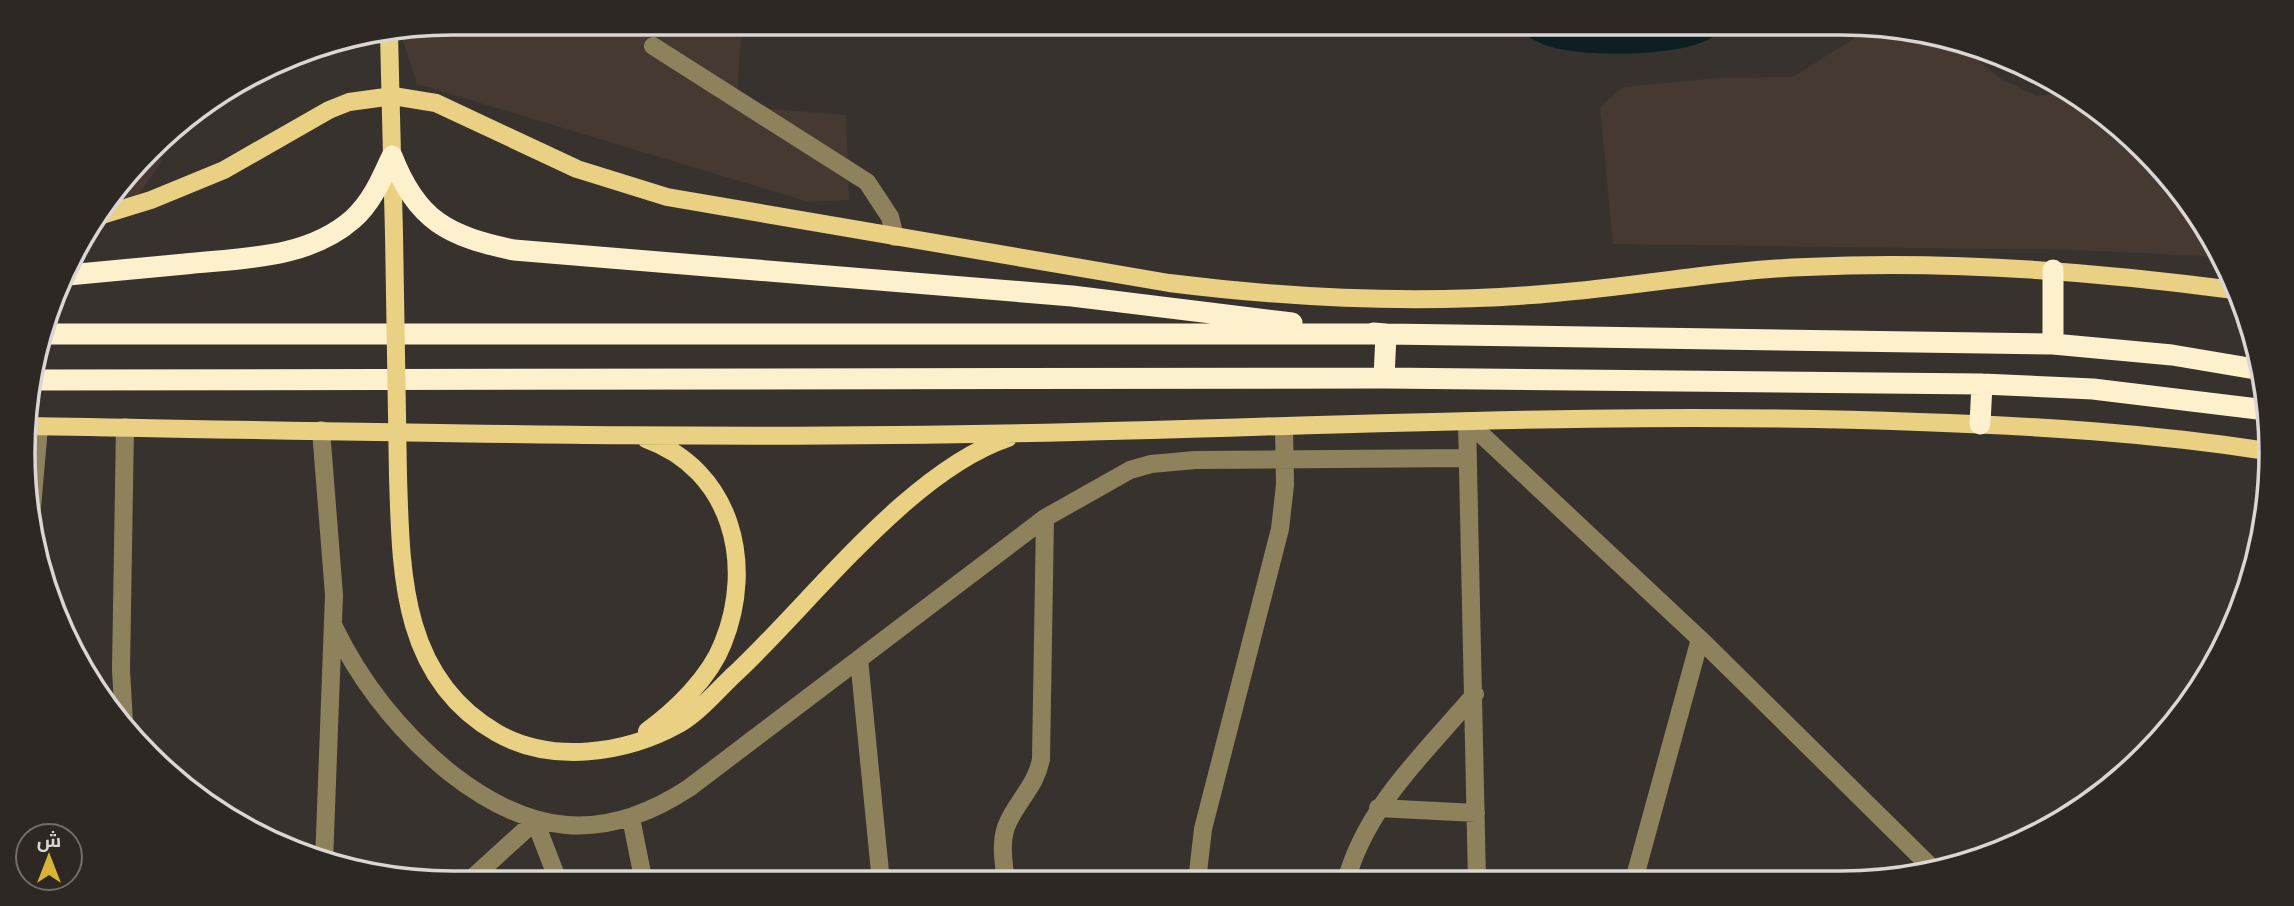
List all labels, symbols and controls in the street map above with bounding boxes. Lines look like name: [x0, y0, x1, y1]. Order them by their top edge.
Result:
north arrow: [14, 822, 84, 892]
text: ش: [37, 828, 61, 852]

